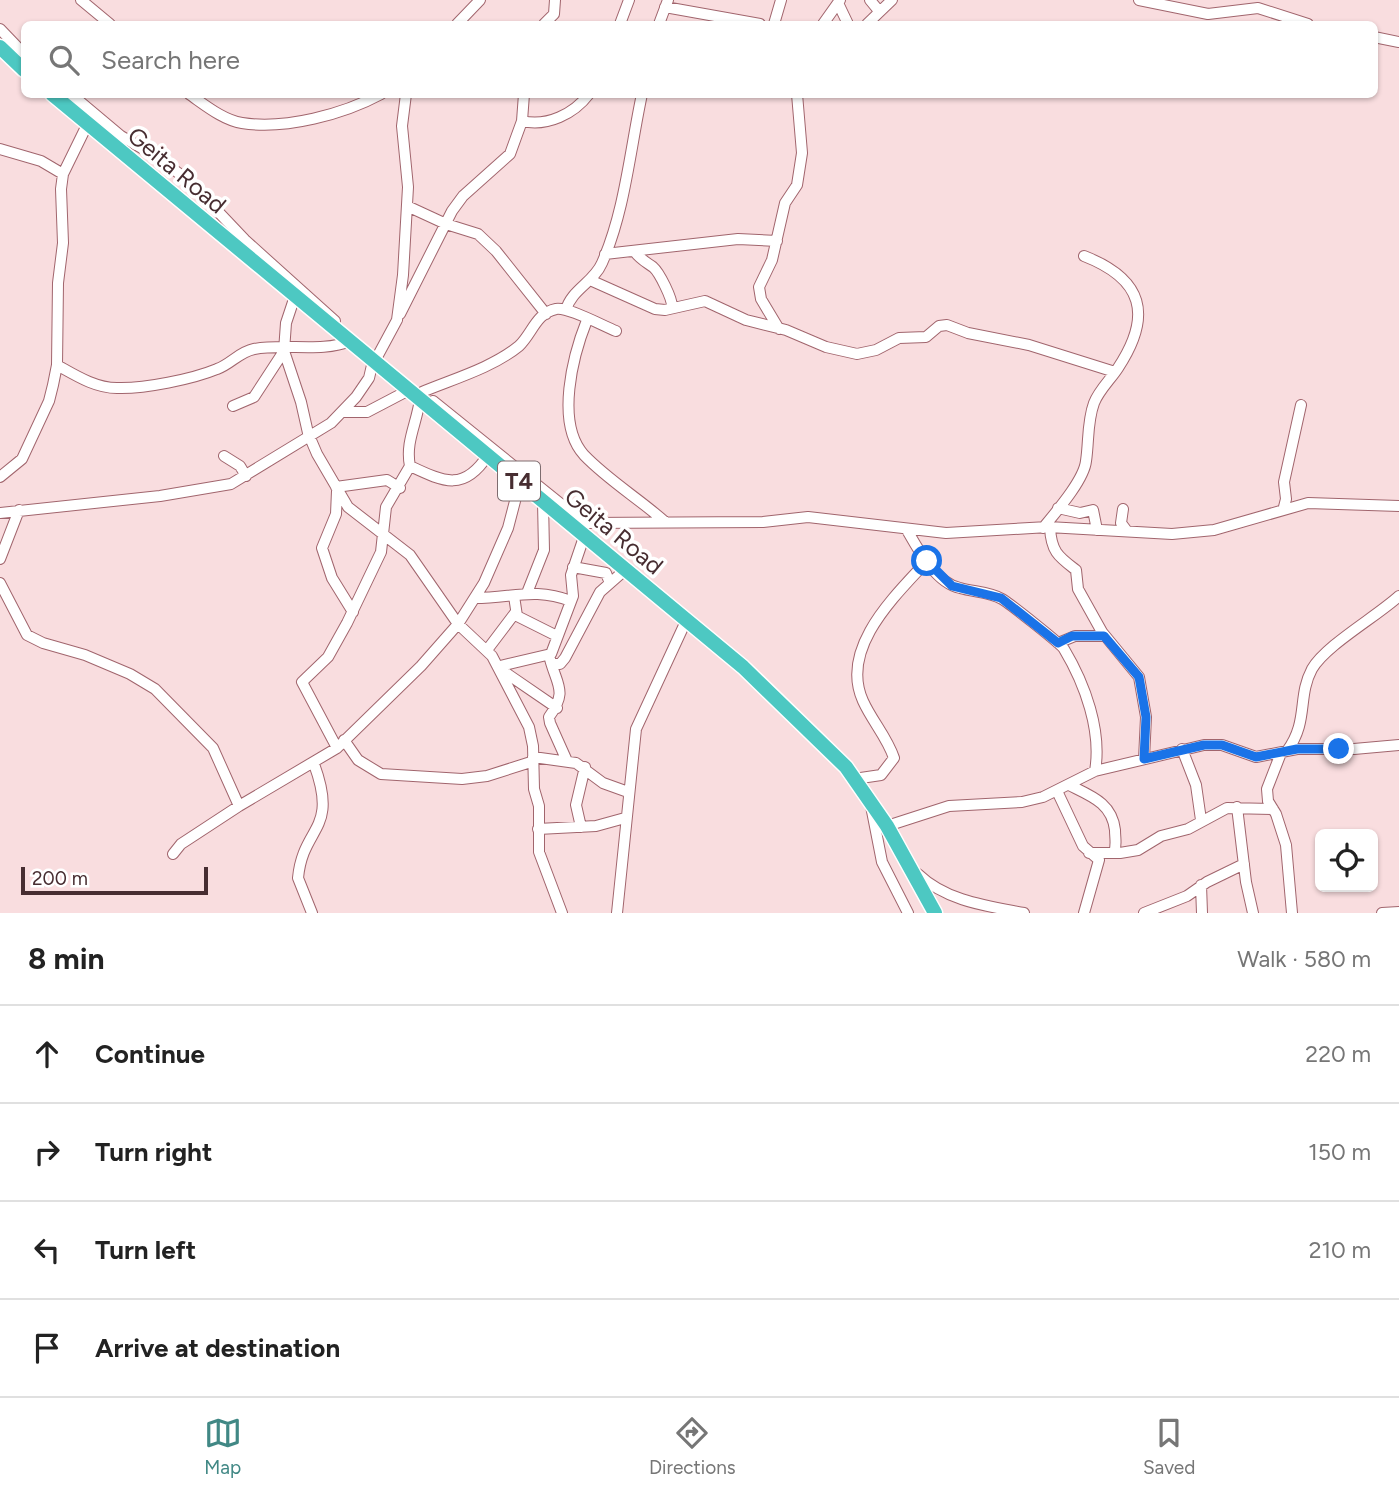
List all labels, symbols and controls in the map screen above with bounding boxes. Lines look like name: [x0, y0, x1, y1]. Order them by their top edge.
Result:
search box: [21, 21, 1378, 98]
icon: search: [45, 41, 83, 79]
text: Search here: [101, 44, 240, 76]
street label: Geita Road: [122, 121, 232, 219]
road number: T4: [498, 461, 540, 500]
street label: Geita Road: [559, 482, 669, 580]
route start: [911, 545, 942, 576]
route end: [1323, 733, 1354, 764]
map controls: [1315, 829, 1378, 892]
button: locate: [1315, 829, 1378, 892]
scale bar: [21, 864, 208, 896]
text: 200 m: [32, 867, 88, 890]
text: 8 min: [28, 940, 105, 977]
text: Walk · 580 m: [1237, 945, 1371, 973]
icon: ahead: [28, 1035, 66, 1073]
text: Continue: [95, 1038, 205, 1070]
text: 220 m: [1305, 1040, 1371, 1068]
icon: right: [28, 1133, 66, 1171]
text: Turn right: [95, 1136, 212, 1168]
text: 150 m: [1308, 1138, 1371, 1166]
icon: left: [28, 1231, 66, 1269]
text: Turn left: [95, 1234, 196, 1266]
text: 210 m: [1309, 1236, 1371, 1264]
icon: arrive: [28, 1329, 66, 1367]
text: Arrive at destination: [95, 1332, 340, 1364]
tab: Map: [204, 1414, 242, 1479]
tab: Directions: [649, 1414, 736, 1479]
tab: Saved: [1143, 1414, 1195, 1479]

